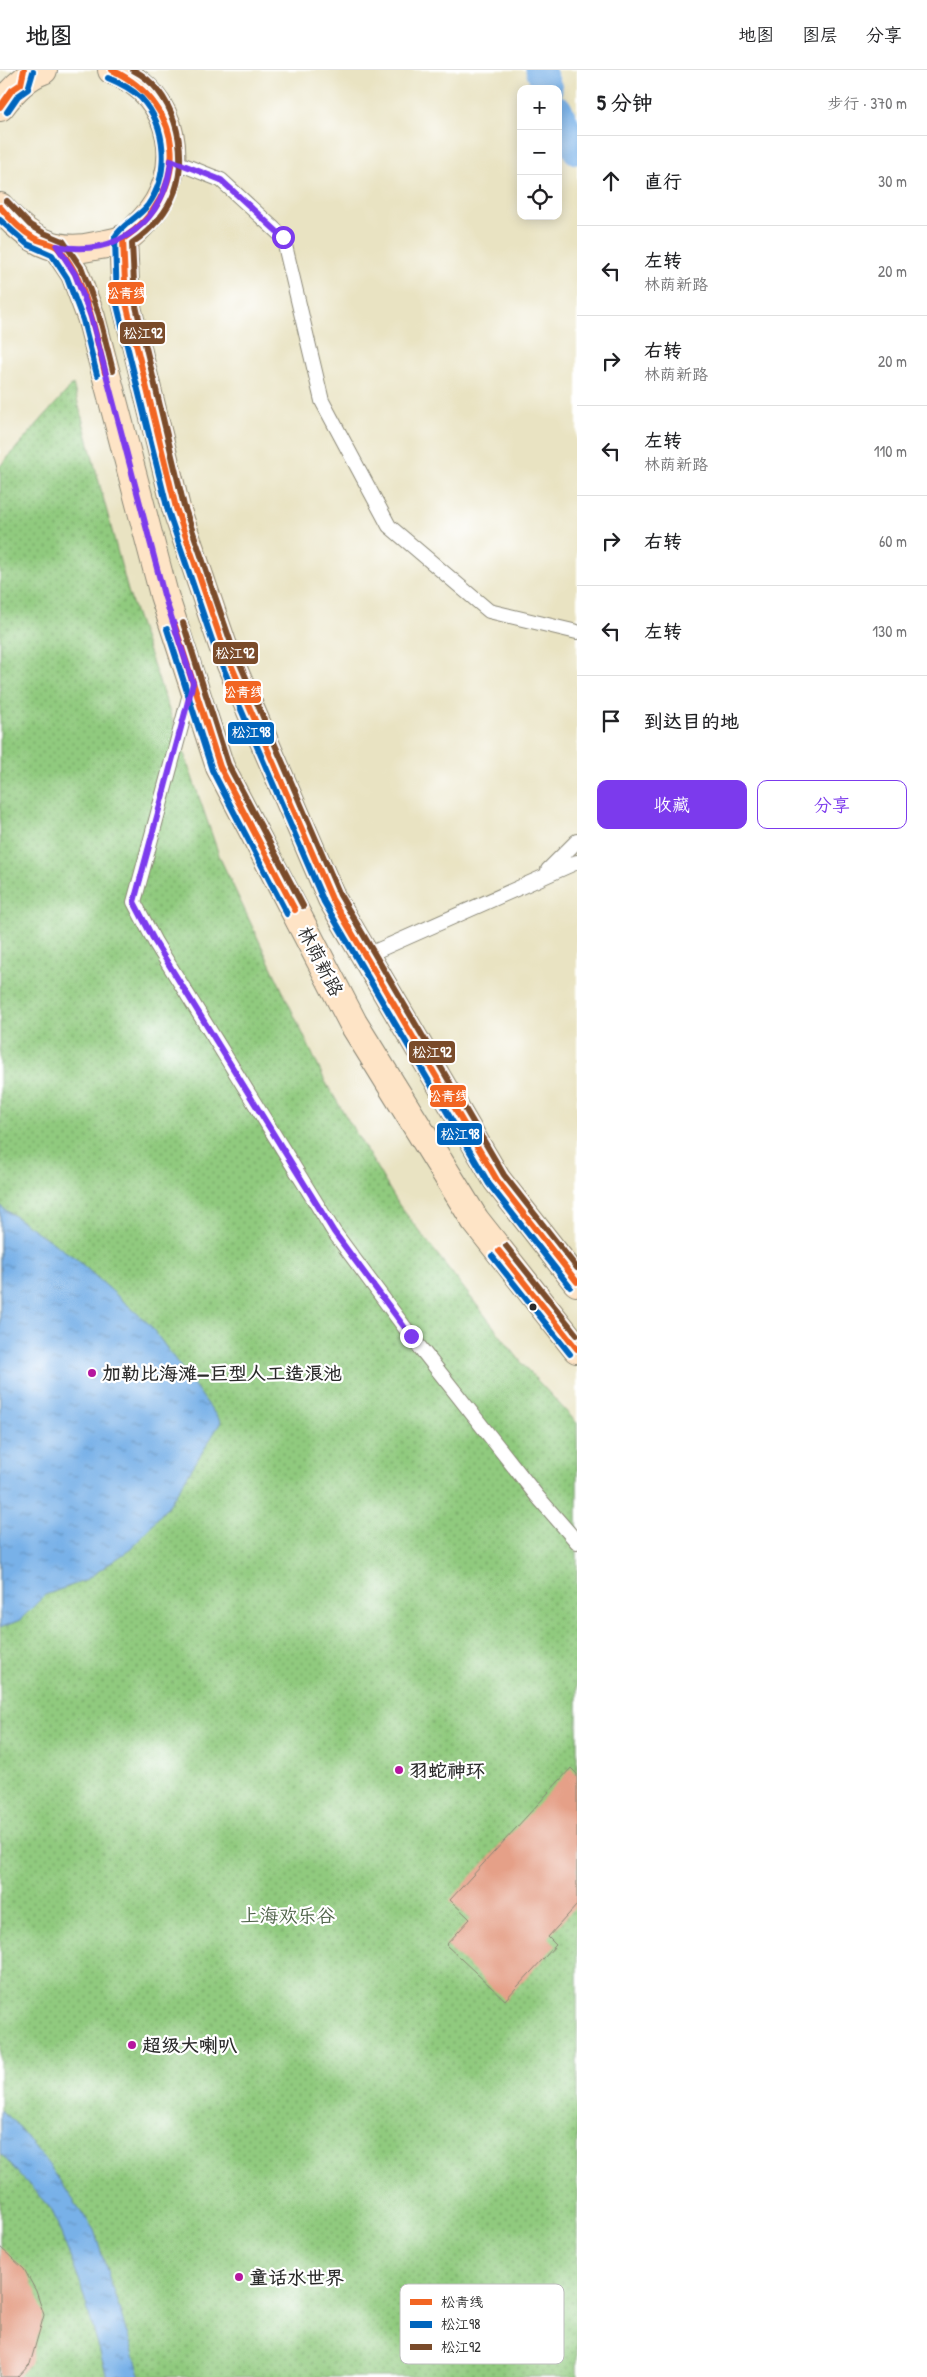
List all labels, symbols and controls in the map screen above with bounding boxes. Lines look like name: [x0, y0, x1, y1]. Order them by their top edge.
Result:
text: 地图: [25, 19, 73, 51]
text: 地图: [738, 22, 774, 47]
text: 图层: [802, 22, 838, 47]
text: 分享: [866, 22, 902, 47]
map controls: [517, 85, 562, 220]
button: +: [517, 85, 562, 130]
text: 5 分钟: [597, 88, 653, 117]
text: 步行 · 370 m: [828, 92, 907, 114]
button: −: [517, 130, 562, 175]
icon: ahead: [597, 167, 625, 195]
text: 直行: [644, 168, 682, 194]
text: 30 m: [878, 170, 907, 192]
button: locate: [517, 175, 562, 220]
route start: [272, 226, 295, 249]
text: 左转: [644, 247, 682, 273]
icon: left: [597, 257, 625, 285]
text: 20 m: [878, 260, 907, 282]
text: 林荫新路: [644, 273, 708, 295]
line badge: 松青线: [107, 281, 145, 305]
text: 松青线: [105, 283, 147, 302]
line badge: 松江92: [119, 321, 166, 345]
text: 松江92: [123, 323, 163, 342]
text: 右转: [644, 337, 682, 363]
icon: right: [597, 347, 625, 375]
text: 20 m: [878, 350, 907, 372]
text: 林荫新路: [644, 363, 708, 385]
text: 左转: [644, 427, 682, 453]
icon: left: [597, 437, 625, 465]
text: 110 m: [874, 440, 907, 462]
text: 林荫新路: [644, 453, 708, 475]
icon: right: [597, 527, 625, 555]
text: 右转: [644, 528, 682, 554]
text: 60 m: [879, 530, 907, 552]
icon: left: [597, 617, 625, 645]
text: 左转: [644, 618, 682, 644]
text: 130 m: [872, 620, 907, 642]
line badge: 松江92: [212, 641, 259, 665]
text: 松江92: [215, 643, 255, 662]
line badge: 松青线: [224, 680, 262, 704]
text: 松青线: [222, 682, 264, 701]
icon: arrive: [597, 707, 625, 735]
text: 到达目的地: [644, 708, 739, 734]
line badge: 松江98: [227, 721, 275, 745]
text: 松江98: [231, 722, 271, 741]
button: 收藏: [597, 780, 747, 829]
button: 分享: [757, 780, 907, 829]
street label: 林荫新路: [292, 921, 350, 1001]
line badge: 松江92: [408, 1040, 456, 1064]
text: 松江92: [412, 1042, 452, 1061]
line badge: 松青线: [429, 1084, 467, 1108]
text: 松青线: [427, 1086, 469, 1105]
line badge: 松江98: [436, 1122, 483, 1146]
text: 松江98: [440, 1124, 480, 1143]
unlabelled marker: [528, 1302, 538, 1312]
route end: [400, 1325, 423, 1348]
place label: 加勒比海滩—巨型人工造浪池: [102, 1360, 342, 1386]
marker: 加勒比海滩—巨型人工造浪池: [86, 1367, 98, 1379]
place label: 羽蛇神环: [409, 1757, 485, 1783]
marker: 羽蛇神环: [393, 1764, 405, 1776]
park label: 上海欢乐谷: [240, 1902, 336, 1928]
place label: 超级大喇叭: [142, 2032, 238, 2058]
marker: 超级大喇叭: [126, 2039, 138, 2051]
place label: 童话水世界: [249, 2264, 344, 2290]
marker: 童话水世界: [233, 2271, 245, 2283]
legend: [400, 2284, 564, 2364]
text: 松青线: [441, 2292, 483, 2311]
text: 松江98: [441, 2314, 480, 2333]
text: 松江92: [441, 2337, 481, 2356]

